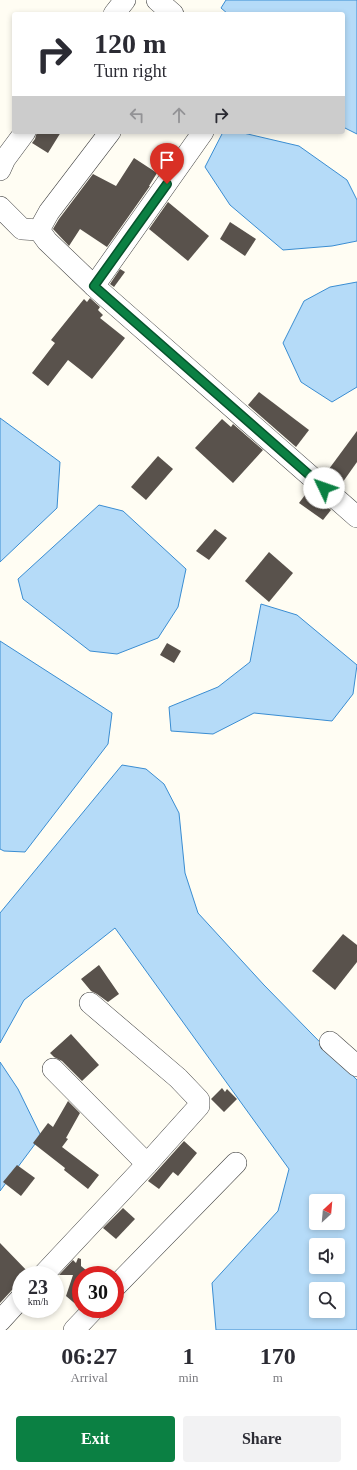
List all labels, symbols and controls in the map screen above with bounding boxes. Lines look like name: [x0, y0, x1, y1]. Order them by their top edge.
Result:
icon: right: [28, 28, 80, 80]
text: 120 m: [94, 28, 166, 59]
text: Turn right: [94, 61, 167, 81]
icon: left: [126, 104, 148, 126]
icon: ahead: [168, 104, 190, 126]
icon: right: [210, 104, 232, 126]
pin: [150, 143, 184, 184]
icon: arrive: [156, 149, 178, 171]
position arrow: [303, 467, 345, 509]
north arrow: [309, 1194, 345, 1230]
map controls: [309, 1194, 345, 1318]
button: sound: [309, 1238, 345, 1274]
speed limit sign: 30: [72, 1266, 124, 1318]
text: 23: [28, 1276, 48, 1298]
button: search: [309, 1282, 345, 1318]
text: km/h: [28, 1296, 48, 1307]
text: 06:27: [61, 1343, 117, 1369]
text: 1: [182, 1343, 194, 1369]
text: 170: [260, 1343, 296, 1369]
text: Arrival: [70, 1370, 108, 1385]
text: min: [178, 1370, 199, 1385]
text: m: [273, 1370, 283, 1385]
button: Exit: [16, 1416, 175, 1462]
button: Share: [183, 1416, 341, 1462]

